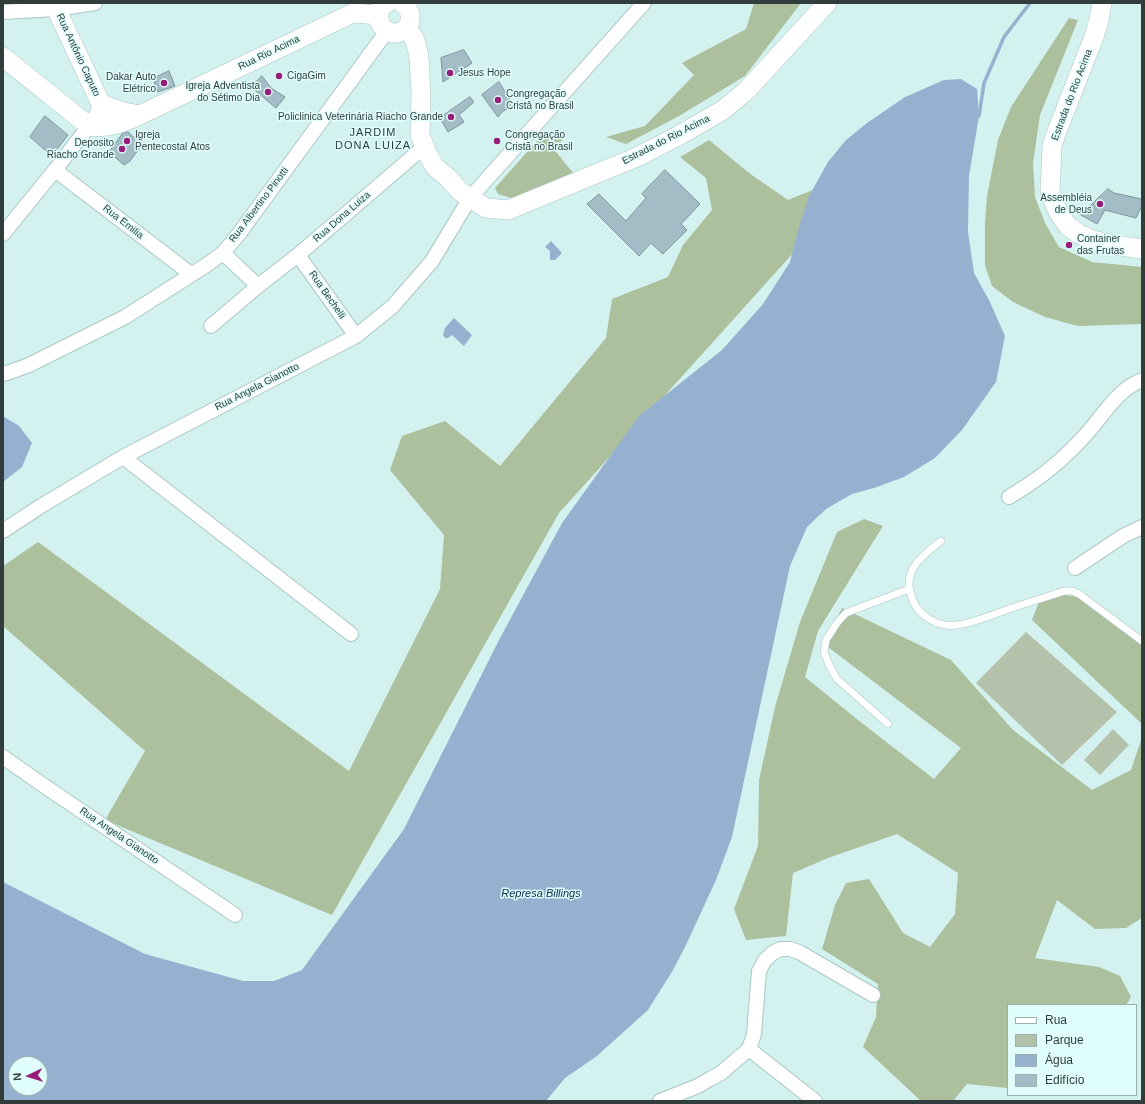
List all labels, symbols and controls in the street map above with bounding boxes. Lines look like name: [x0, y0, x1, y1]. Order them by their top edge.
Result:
street label: Rua Antônio Caputo: [54, 12, 102, 98]
street label: Rua Rio Acima: [236, 33, 302, 73]
street label: Estrada do Rio Acima: [1049, 48, 1095, 142]
place label: Jesus Hope: [458, 67, 511, 79]
marker: Jesus Hope: [445, 68, 455, 78]
place label: CigaGim: [287, 70, 326, 82]
place label: Dakar Auto Elétrico: [106, 71, 156, 94]
marker: CigaGim: [274, 71, 284, 81]
marker: Dakar Auto Elétrico: [159, 78, 169, 88]
place label: Igreja Adventista do Sétimo Dia: [186, 80, 260, 104]
marker: Igreja Adventista do Sétimo Dia: [263, 87, 273, 97]
place label: Congregação Cristâ no Brasil: [506, 88, 574, 112]
marker: Congregação Cristâ no Brasil: [493, 95, 503, 105]
place label: Policlinica Veterinária Riacho Grande: [278, 111, 443, 123]
marker: Policlinica Veterinária Riacho Grande: [446, 112, 456, 122]
street label: Estrada do Rio Acima: [620, 113, 712, 167]
district label: JARDIM DONA LUIZA: [335, 126, 411, 152]
place label: Igreja Pentecostal Atos: [135, 129, 210, 152]
place label: Congregação Cristã no Brasil: [505, 129, 573, 152]
marker: Igreja Pentecostal Atos: [122, 136, 132, 146]
marker: Congregação Cristã no Brasil: [492, 136, 502, 146]
place label: Deposito Riacho Grande: [47, 137, 114, 160]
marker: Deposito Riacho Grande: [117, 144, 127, 154]
street label: Rua Albertino Pinotti: [227, 165, 291, 245]
street label: Rua Dona Luiza: [311, 189, 373, 245]
place label: Assembléia de Deus: [1040, 192, 1092, 216]
marker: Assembléia de Deus: [1095, 199, 1105, 209]
street label: Rua Emilia: [100, 202, 146, 242]
place label: Container das Frutas: [1077, 233, 1124, 256]
marker: Container das Frutas: [1064, 240, 1074, 250]
street label: Rua Bechelli: [306, 269, 348, 321]
street label: Rua Angela Gianotto: [213, 361, 301, 413]
street label: Rua Angela Gianotto: [77, 805, 161, 867]
water label: Represa Billings: [501, 887, 581, 901]
legend: [1007, 1004, 1137, 1096]
text: Rua: [1045, 1013, 1067, 1027]
text: Parque: [1045, 1033, 1084, 1047]
text: Água: [1045, 1053, 1073, 1067]
north arrow: [8, 1056, 48, 1096]
text: N: [11, 1072, 23, 1081]
text: Edifício: [1045, 1073, 1084, 1087]

